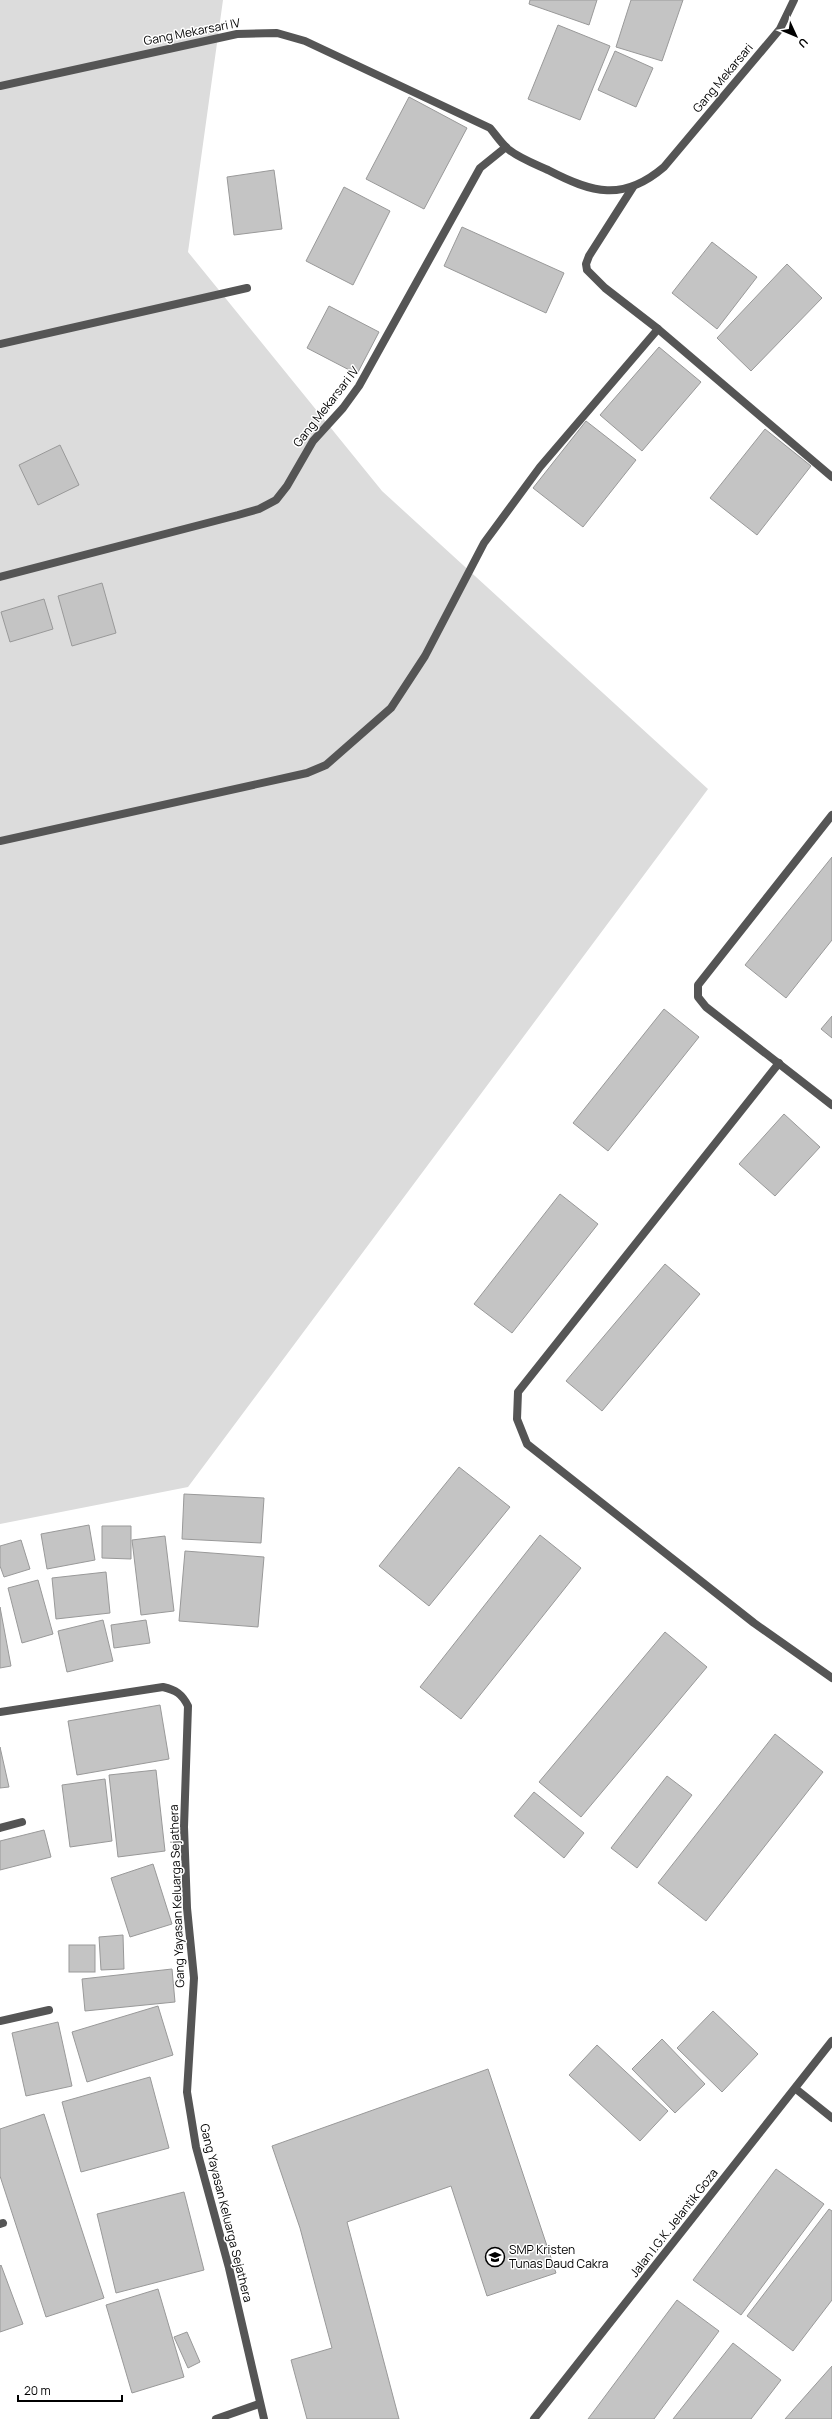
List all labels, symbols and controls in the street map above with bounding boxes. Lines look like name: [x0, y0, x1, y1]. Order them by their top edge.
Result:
street label: Gang Mekarsari IV: [142, 14, 242, 49]
north arrow: [776, 16, 816, 56]
text: U: [795, 35, 812, 51]
street label: Gang Mekarsari: [689, 39, 757, 116]
street label: Gang Mekarsari IV: [289, 362, 363, 451]
street label: Gang Yayasan Keluarga Sejathera: [165, 1804, 188, 1988]
street label: Gang Yayasan Keluarga Sejathera: [196, 2122, 257, 2304]
street label: Jalan I.G.K. Jelantik Goza: [626, 2165, 721, 2281]
place label: SMP Kristen Tunas Daud Cakra: [509, 2241, 609, 2272]
school or university icon: SMP Kristen Tunas Daud Cakra: [484, 2246, 506, 2268]
scale bar: [18, 2377, 122, 2403]
text: 20 m: [24, 2382, 51, 2399]

